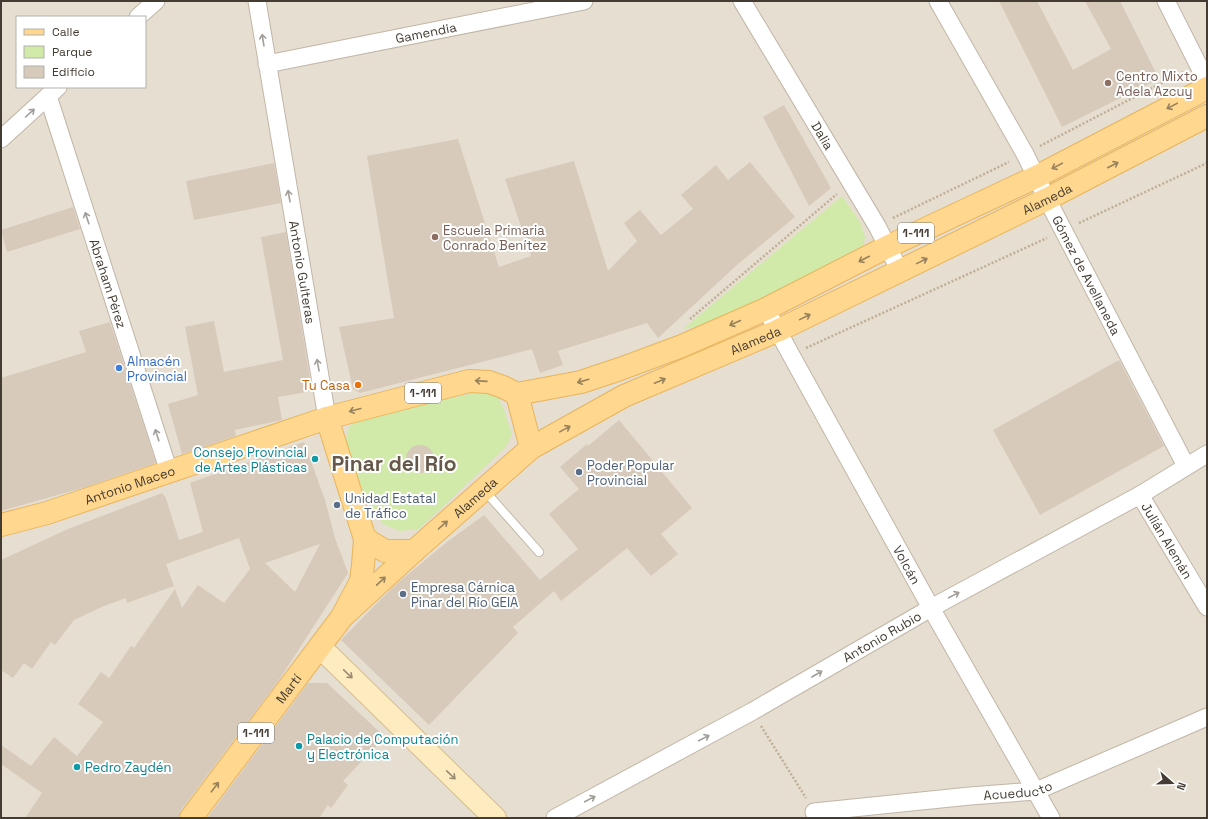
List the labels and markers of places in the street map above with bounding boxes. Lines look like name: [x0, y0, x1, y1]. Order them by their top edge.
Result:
place label: Centro Mixto Adela Azcuy: [1116, 68, 1198, 100]
marker: Centro Mixto Adela Azcuy: [1103, 78, 1113, 88]
place label: Escuela Primaria Conrado Benítez: [443, 222, 547, 254]
marker: Escuela Primaria Conrado Benítez: [430, 232, 440, 242]
place label: Almacén Provincial: [127, 353, 187, 385]
marker: Almacén Provincial: [114, 363, 124, 373]
place label: Tu Casa: [302, 377, 351, 394]
marker: Tu Casa: [353, 380, 363, 390]
place label: Consejo Provincial de Artes Plásticas: [193, 444, 307, 476]
marker: Consejo Provincial de Artes Plásticas: [310, 454, 320, 464]
place label: Poder Popular Provincial: [587, 457, 675, 489]
marker: Poder Popular Provincial: [574, 467, 584, 477]
place label: Unidad Estatal de Tráfico: [345, 490, 436, 522]
marker: Unidad Estatal de Tráfico: [332, 500, 342, 510]
place label: Empresa Cárnica Pinar del Río GEIA: [411, 579, 518, 611]
marker: Empresa Cárnica Pinar del Río GEIA: [398, 589, 408, 599]
place label: Palacio de Computación y Electrónica: [307, 731, 458, 763]
marker: Palacio de Computación y Electrónica: [294, 741, 304, 751]
place label: Pedro Zaydén: [85, 759, 172, 776]
marker: Pedro Zaydén: [72, 762, 82, 772]

